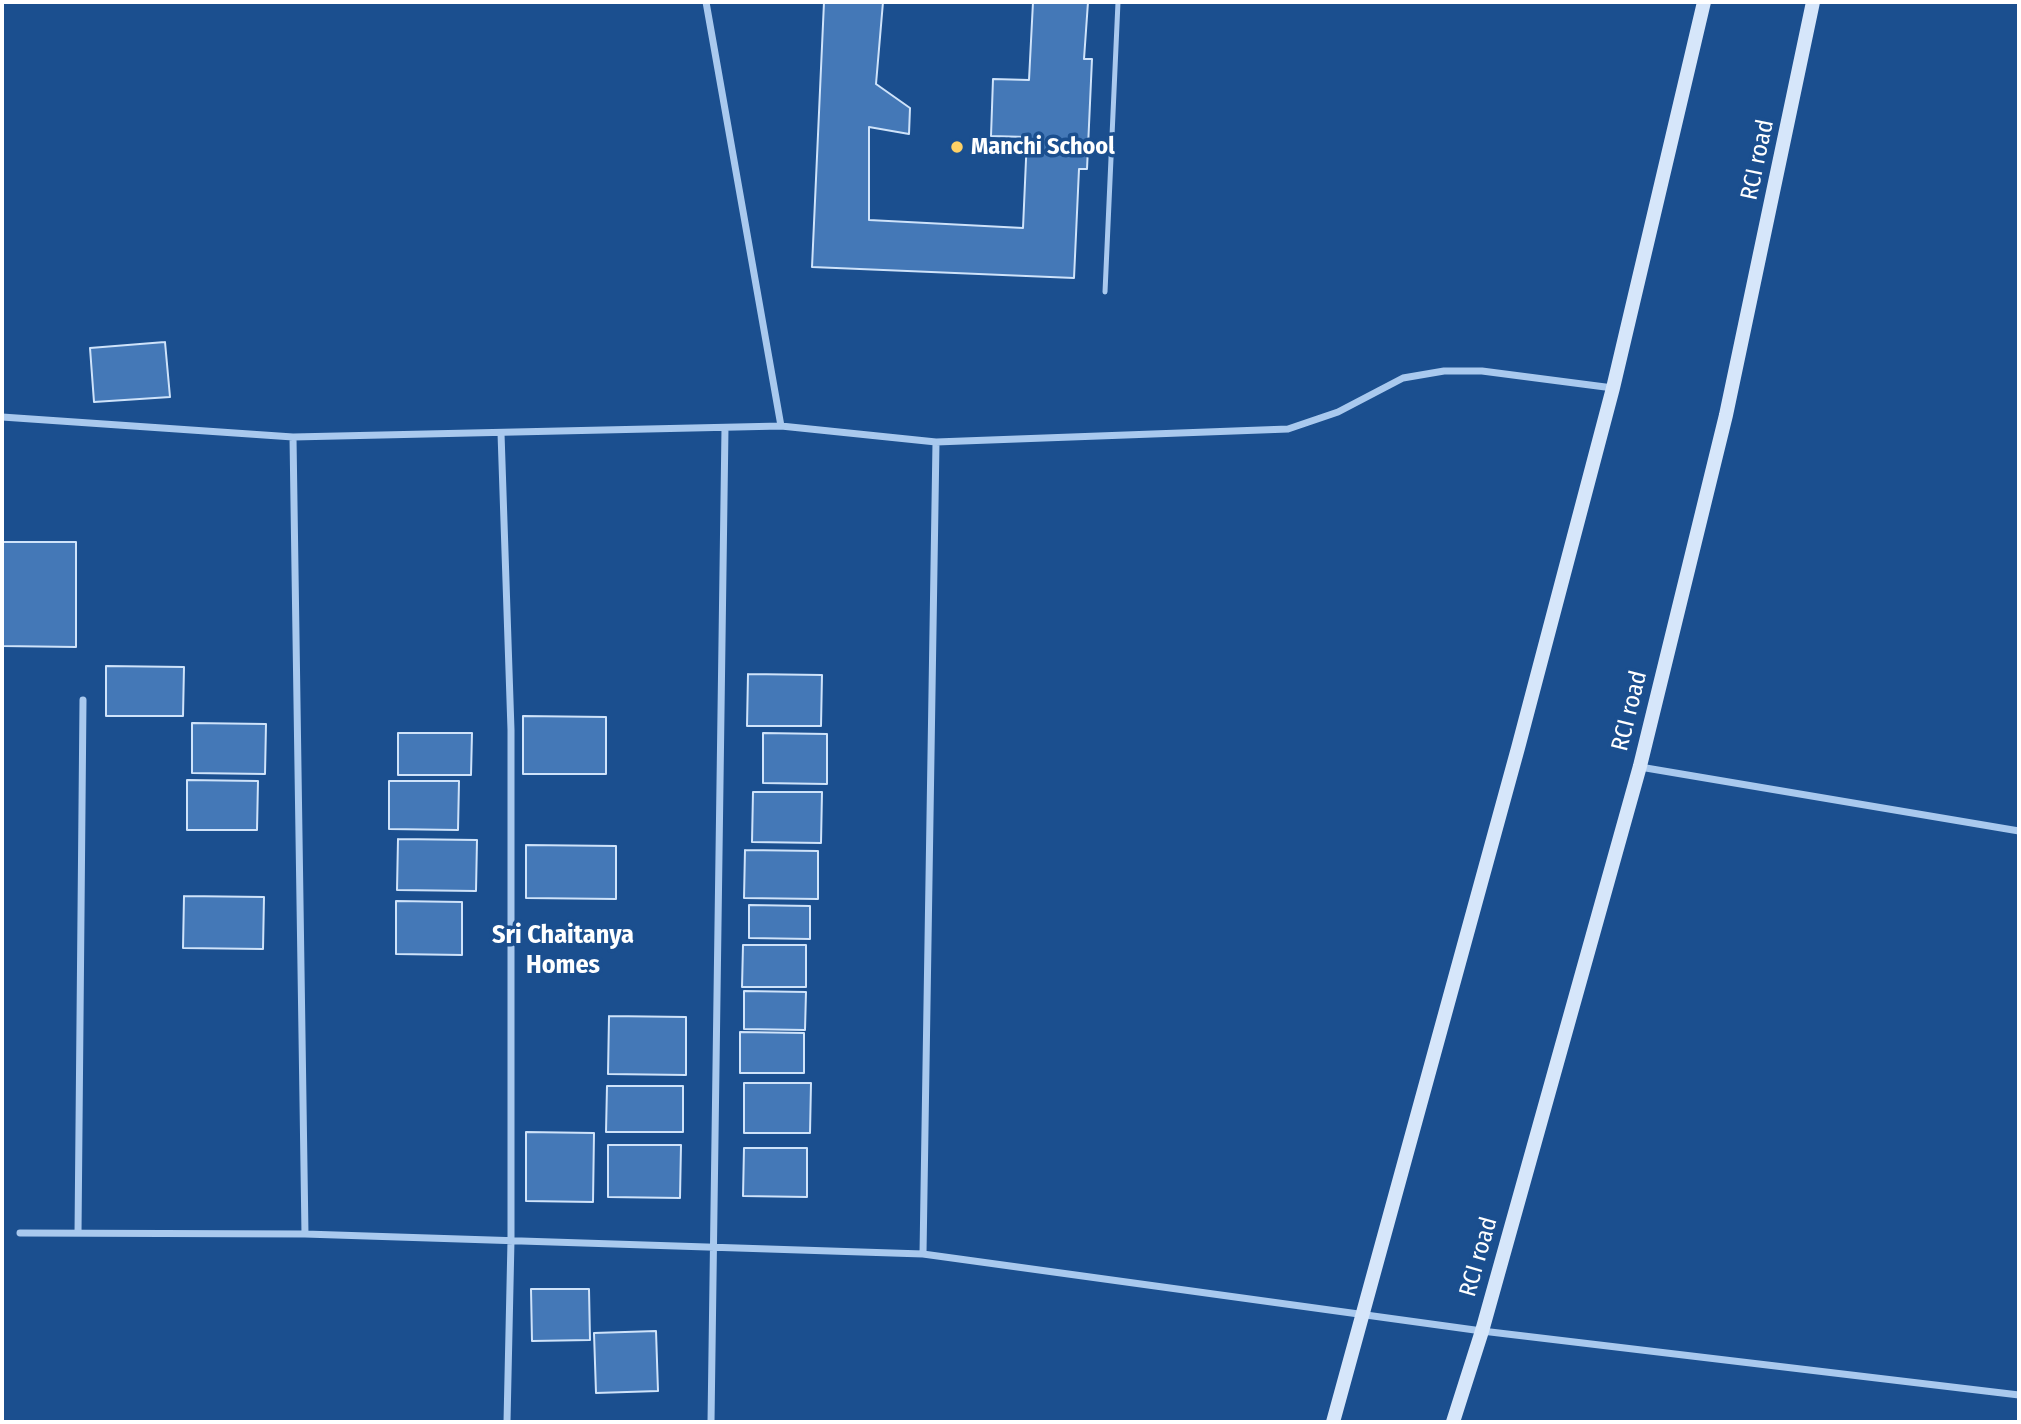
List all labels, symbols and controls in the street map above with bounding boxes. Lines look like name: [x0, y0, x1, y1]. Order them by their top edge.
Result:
street label: RCI road: [1735, 117, 1781, 203]
place label: Manchi School: [971, 133, 1115, 161]
marker: Manchi School: [949, 139, 965, 155]
street label: RCI road: [1606, 668, 1654, 754]
district label: Sri Chaitanya Homes: [492, 920, 634, 982]
street label: RCI road: [1454, 1214, 1504, 1300]

